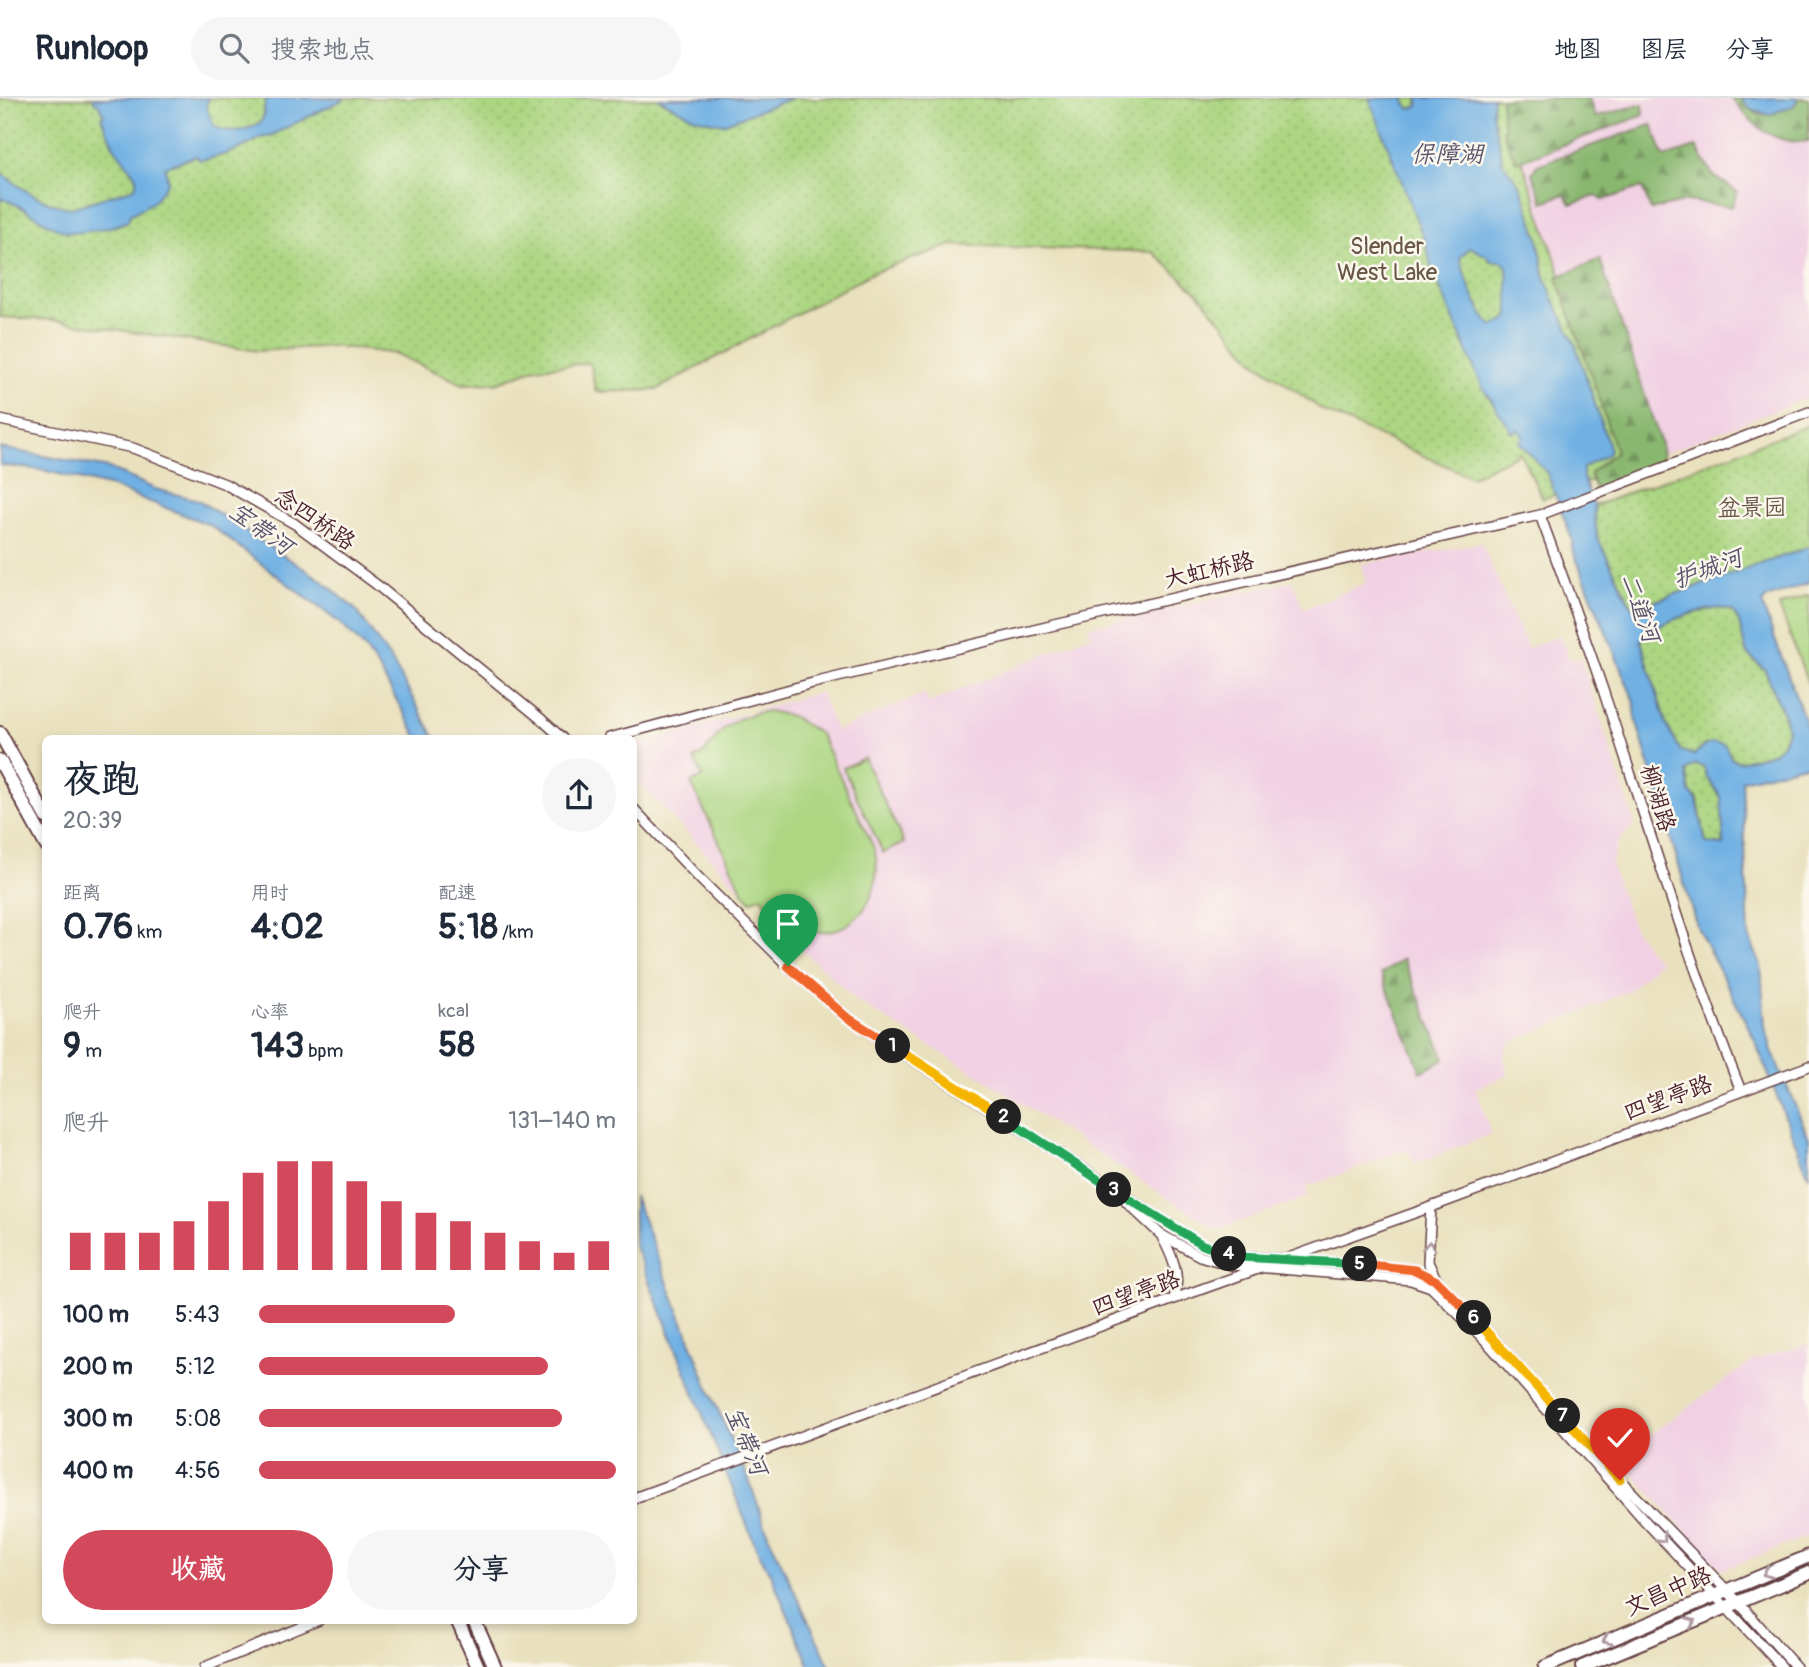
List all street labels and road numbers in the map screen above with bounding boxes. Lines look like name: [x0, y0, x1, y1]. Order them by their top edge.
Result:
street label: 念四桥路: [269, 481, 361, 557]
street label: 大虹桥路: [1161, 546, 1257, 594]
street label: 柳湖路: [1634, 761, 1682, 835]
street label: 四望亭路: [1620, 1069, 1716, 1127]
street label: 四望亭路: [1088, 1264, 1184, 1322]
street label: 文昌中路: [1620, 1560, 1716, 1622]

